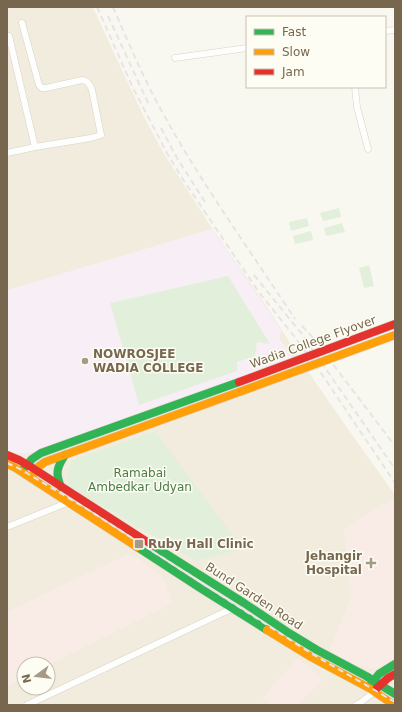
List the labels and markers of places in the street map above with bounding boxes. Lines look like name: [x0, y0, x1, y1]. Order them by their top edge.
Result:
place label: NOWROSJEE WADIA COLLEGE: [93, 347, 203, 375]
marker: NOWROSJEE WADIA COLLEGE: [80, 356, 90, 366]
place label: Ruby Hall Clinic: [148, 537, 254, 551]
marker: Ruby Hall Clinic: [133, 538, 145, 550]
place label: Jehangir Hospital: [305, 549, 362, 577]
marker: Jehangir Hospital: [365, 557, 377, 569]

